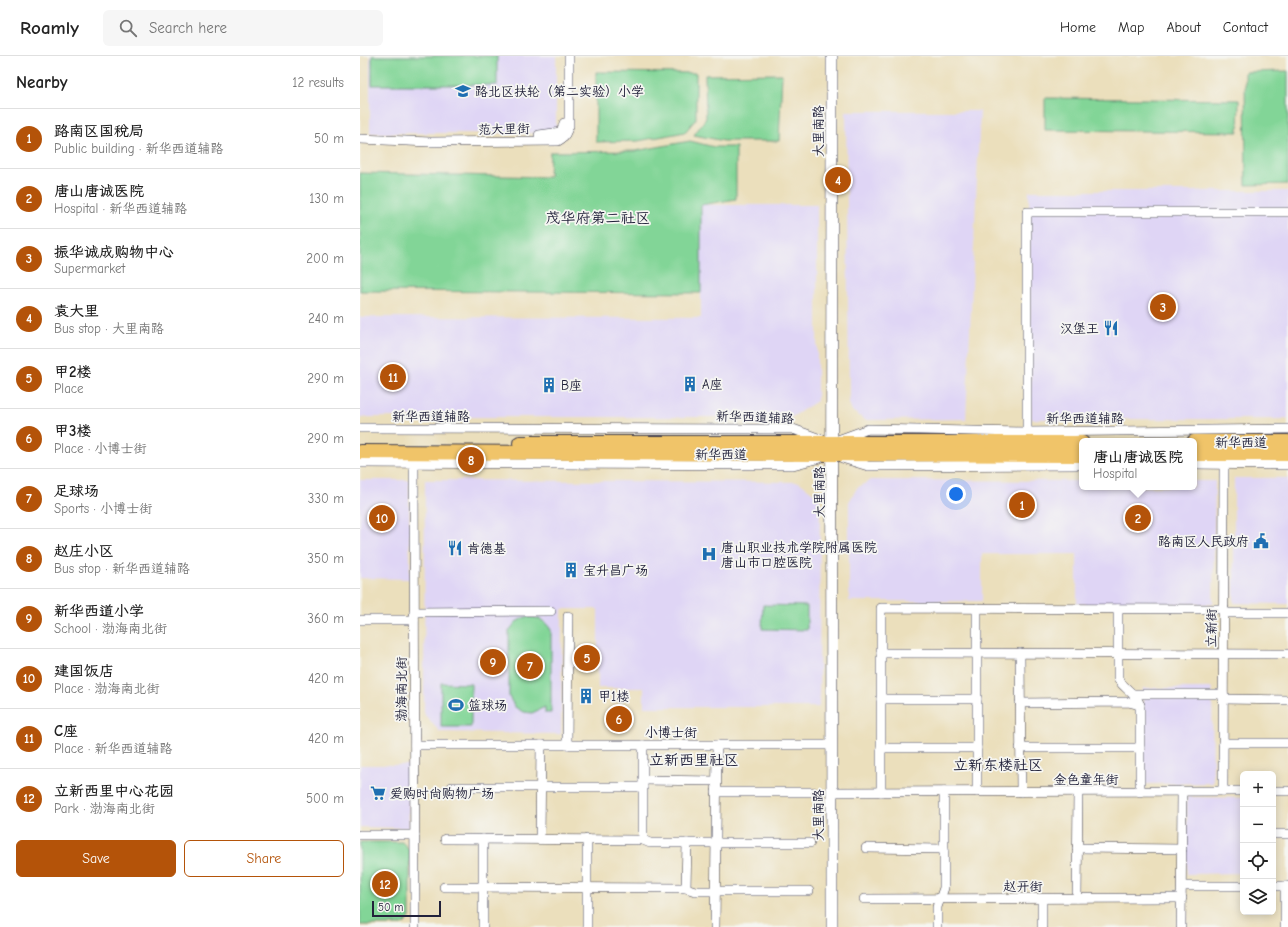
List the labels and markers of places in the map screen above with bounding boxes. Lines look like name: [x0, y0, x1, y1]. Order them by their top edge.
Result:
school or university icon: 路北区扶轮（第二实验）小学: [454, 82, 472, 100]
place label: 路北区扶轮（第二实验）小学: [475, 84, 644, 99]
pin: 4: [825, 165, 851, 195]
pin: 3: [1150, 292, 1176, 322]
restaurant icon: 汉堡王: [1102, 319, 1120, 337]
place label: 汉堡王: [1060, 321, 1099, 336]
pin: 11: [380, 362, 406, 392]
building icon: A座: [681, 375, 699, 393]
building icon: B座: [540, 376, 558, 394]
place label: A座: [702, 377, 723, 392]
place label: B座: [561, 378, 582, 393]
pin: 8: [458, 445, 484, 475]
pin: 1: [1009, 490, 1035, 520]
pin: 10: [369, 503, 395, 533]
pin: 2: [1125, 503, 1151, 533]
public building icon: 路南区人民政府: [1252, 532, 1270, 550]
place label: 路南区人民政府: [1158, 534, 1249, 549]
restaurant icon: 肯德基: [446, 539, 464, 557]
place label: 唐山职业技术学院附属医院 唐山市口腔医院: [721, 540, 877, 570]
place label: 肯德基: [467, 541, 506, 556]
hospital icon: 唐山职业技术学院附属医院 唐山市口腔医院: [700, 545, 718, 563]
building icon: 宝升昌广场: [562, 561, 580, 579]
place label: 宝升昌广场: [583, 563, 648, 578]
pin: 5: [574, 643, 600, 673]
pin: 9: [480, 647, 506, 677]
pin: 7: [517, 651, 543, 681]
building icon: 甲1楼: [577, 687, 595, 705]
place label: 甲1楼: [598, 689, 629, 704]
sports icon: 篮球场: [447, 696, 465, 714]
place label: 篮球场: [468, 698, 507, 713]
pin: 6: [606, 704, 632, 734]
supermarket icon: 爱购时尚购物广场: [369, 784, 387, 802]
place label: 爱购时尚购物广场: [390, 786, 494, 801]
pin: 12: [372, 869, 398, 899]

